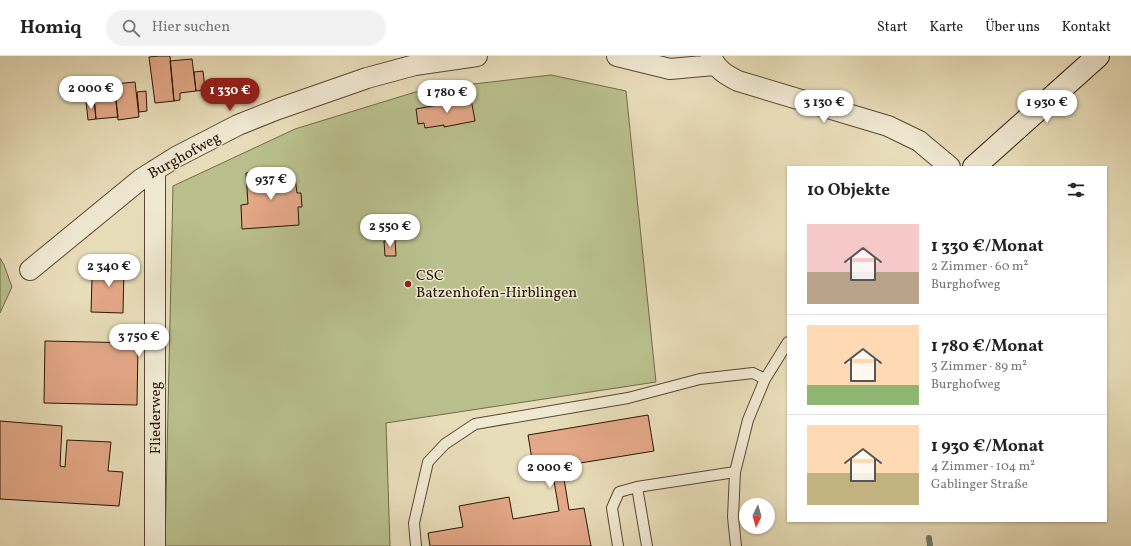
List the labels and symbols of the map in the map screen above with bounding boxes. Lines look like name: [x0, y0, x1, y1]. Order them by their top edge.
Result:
pin: 2 000 €: [54, 76, 128, 110]
pin: 1 330 €: [193, 78, 267, 112]
pin: 1 780 €: [410, 80, 484, 114]
pin: 3 130 €: [787, 90, 861, 124]
pin: 1 930 €: [1010, 90, 1084, 124]
street label: Burghofweg: [145, 128, 225, 185]
pin: 937 €: [243, 167, 299, 201]
pin: 2 550 €: [353, 214, 427, 248]
pin: 2 340 €: [72, 254, 146, 288]
place label: CSC Batzenhofen-Hirblingen: [416, 266, 577, 304]
marker: CSC Batzenhofen-Hirblingen: [403, 279, 413, 289]
pin: 3 750 €: [102, 324, 176, 358]
street label: Fliederweg: [146, 381, 167, 454]
pin: 2 000 €: [513, 455, 587, 489]
north arrow: [739, 498, 775, 534]

